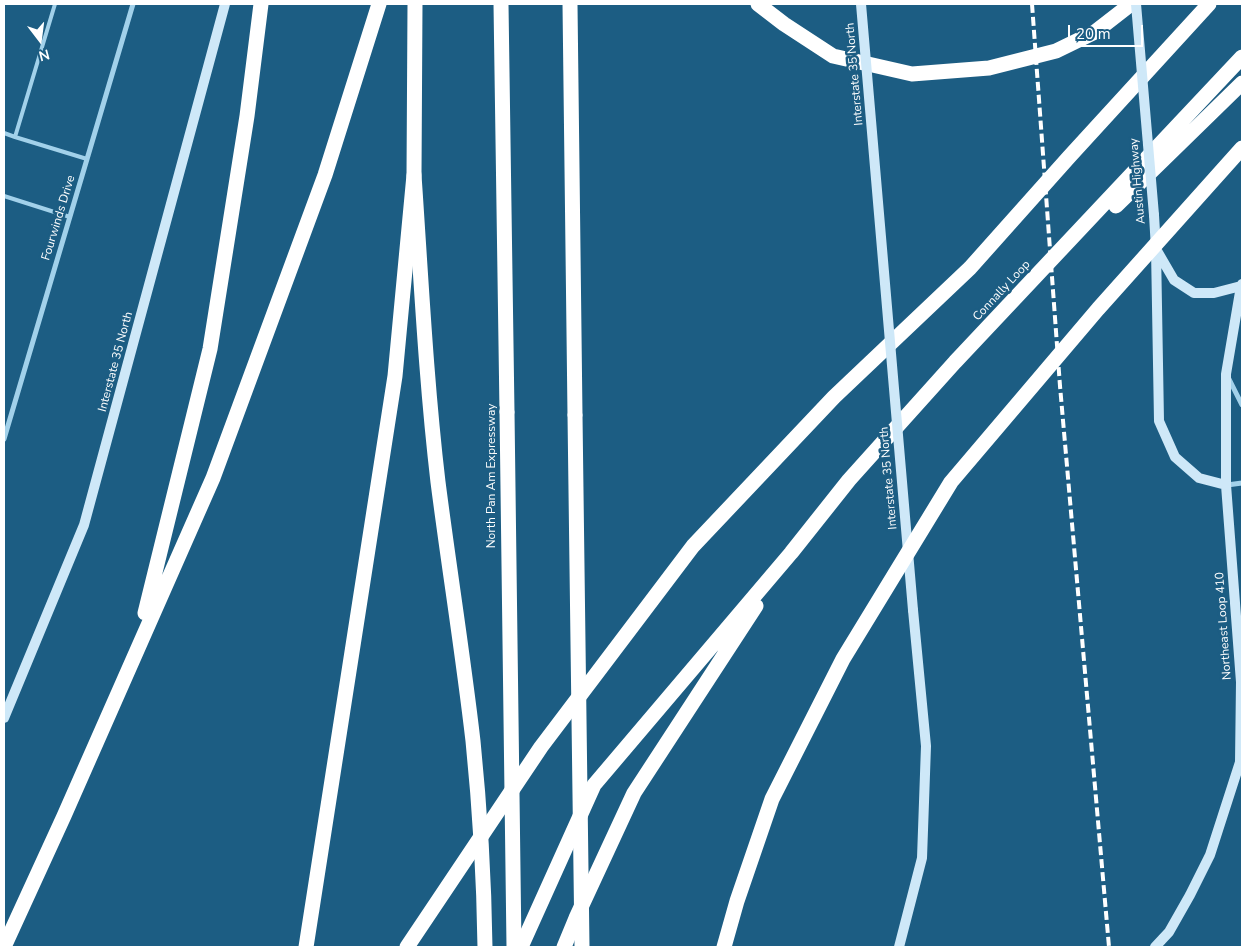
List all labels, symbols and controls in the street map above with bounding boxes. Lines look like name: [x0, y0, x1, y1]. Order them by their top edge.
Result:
north arrow: [15, 15, 65, 65]
scale bar: [1071, 15, 1146, 47]
street label: Interstate 35 North: [843, 22, 867, 126]
text: 20 m: [1076, 24, 1111, 44]
text: N: [36, 44, 52, 66]
street label: Austin Highway: [1127, 137, 1149, 225]
street label: Fourwinds Drive: [39, 174, 79, 262]
street label: Connally Loop: [970, 258, 1034, 324]
street label: Interstate 35 North: [96, 310, 136, 414]
street label: North Pan Am Expressway: [485, 404, 499, 548]
street label: Interstate 35 North: [877, 426, 901, 530]
street label: Northeast Loop 410: [1213, 571, 1235, 681]

